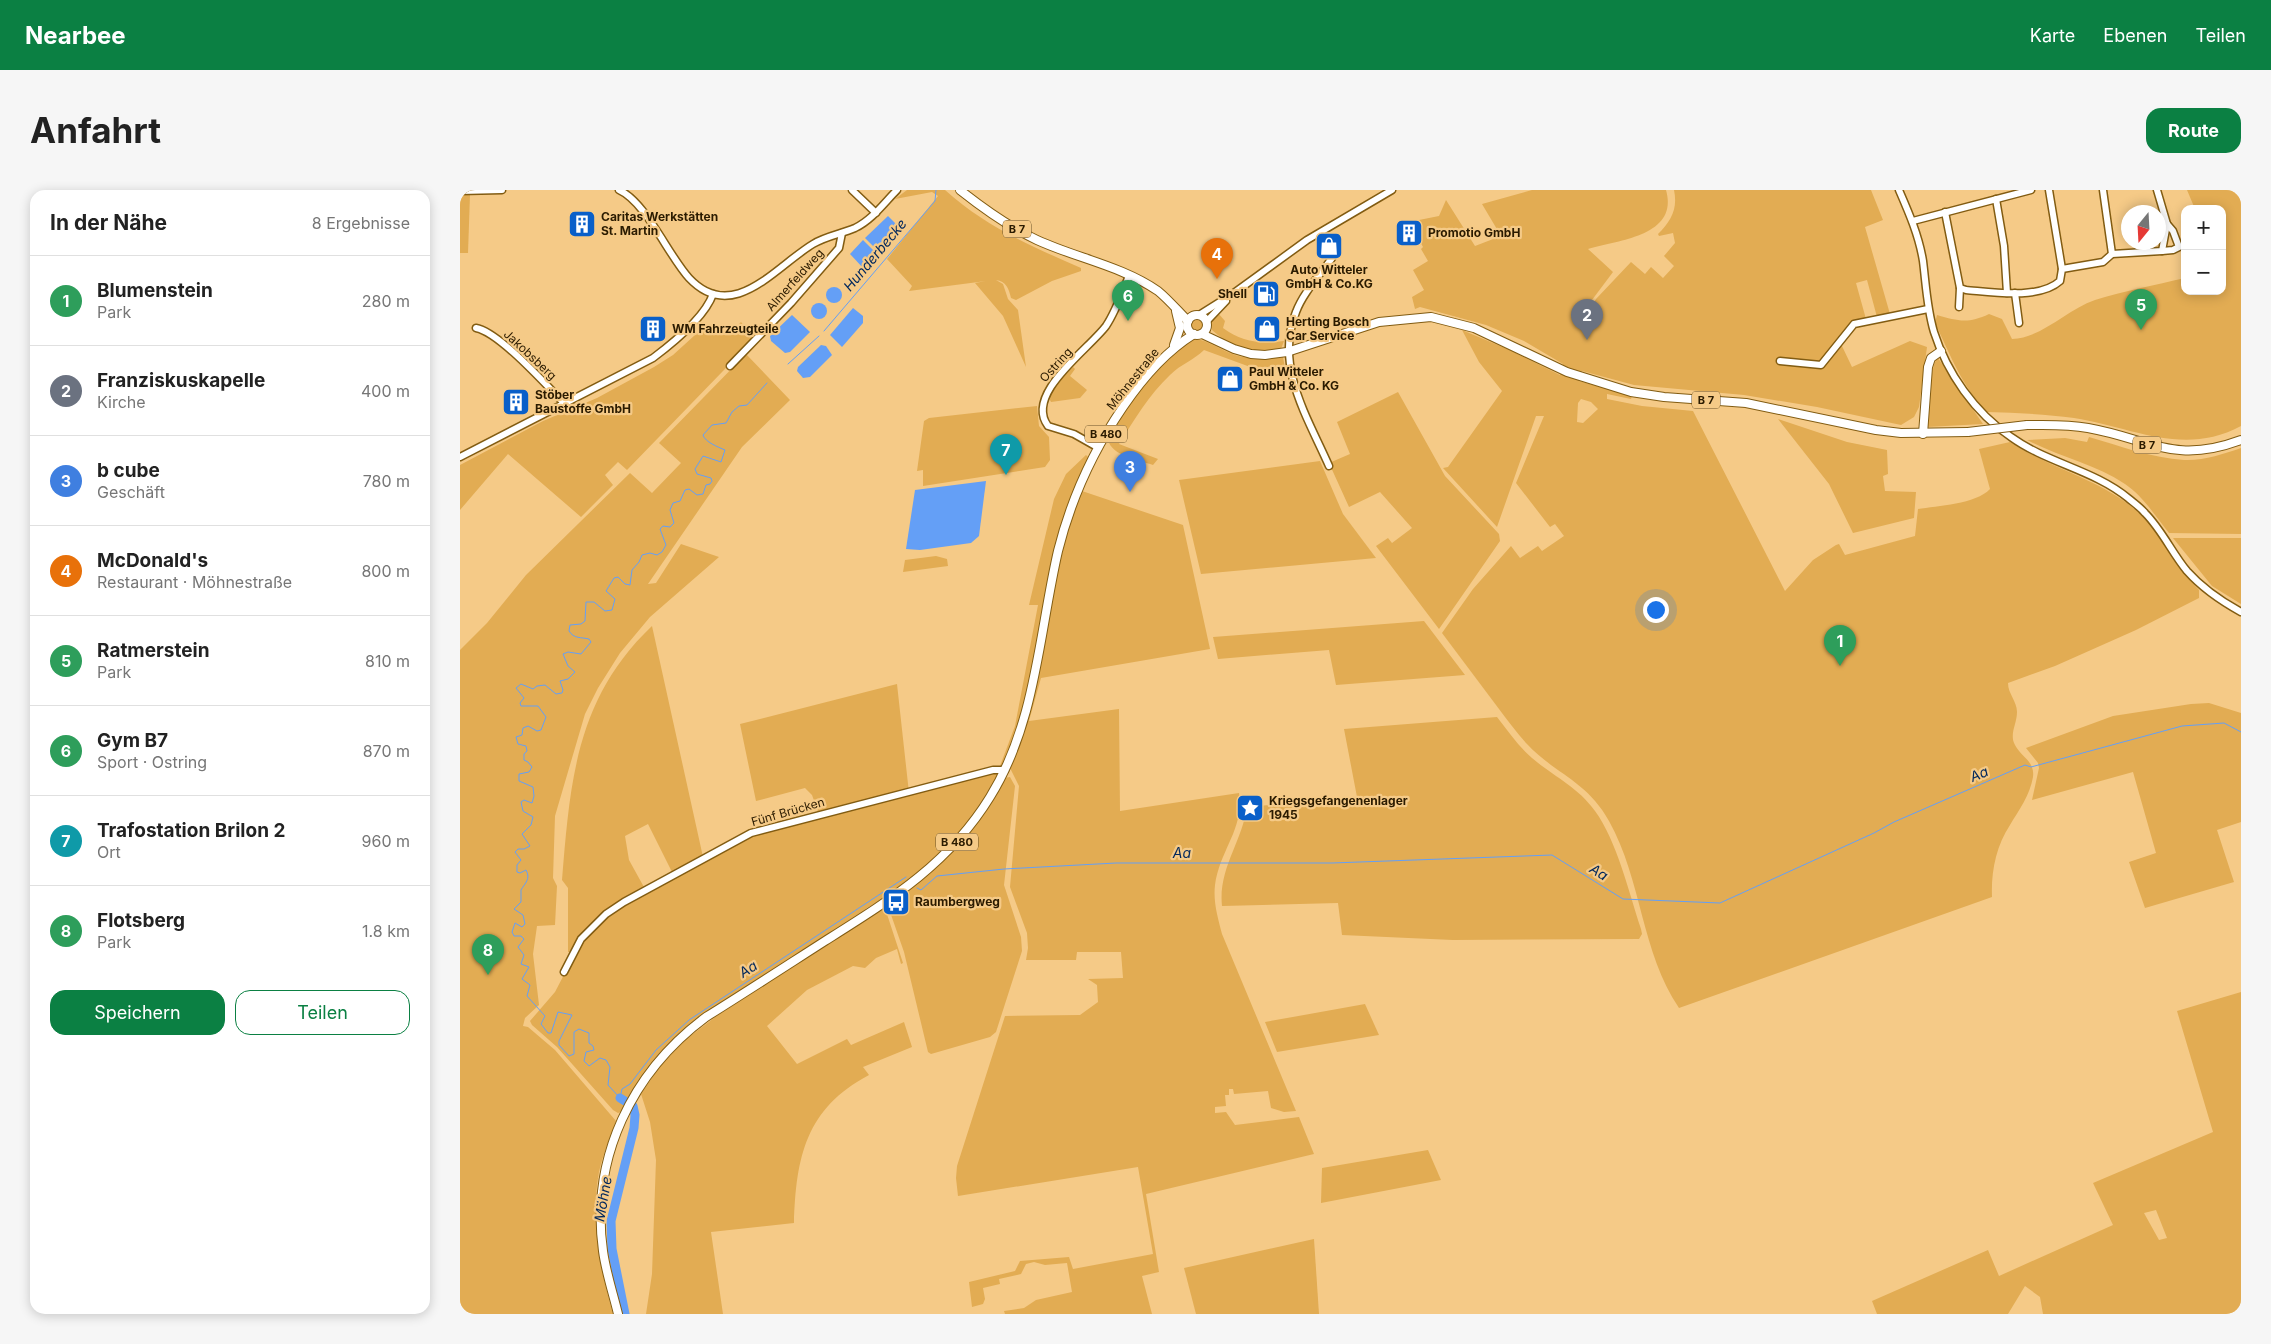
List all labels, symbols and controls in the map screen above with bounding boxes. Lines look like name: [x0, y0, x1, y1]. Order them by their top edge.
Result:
text: Nearbee: [25, 21, 126, 50]
text: Karte: [2030, 25, 2075, 46]
text: Ebenen: [2103, 25, 2167, 46]
text: Teilen: [2195, 25, 2246, 46]
button: Route: [2146, 108, 2241, 153]
text: Anfahrt: [30, 109, 161, 151]
north arrow: [2121, 205, 2166, 250]
map controls: [2181, 205, 2226, 295]
button: +: [2181, 205, 2226, 250]
building icon: Caritas Werkstätten St. Martin: [567, 209, 597, 239]
place label: Caritas Werkstätten St. Martin: [601, 209, 718, 238]
text: In der Nähe: [50, 210, 167, 235]
text: 8 Ergebnisse: [312, 213, 410, 233]
water label: Hunderbecke: [839, 215, 910, 294]
building icon: Promotio GmbH: [1394, 218, 1424, 248]
road number: B 7: [1003, 220, 1031, 238]
place label: Promotio GmbH: [1428, 225, 1520, 240]
shop icon: Auto Witteler GmbH & Co.KG: [1314, 231, 1344, 261]
pin: 4: [1201, 238, 1233, 279]
street label: Almerfeldweg: [763, 245, 827, 314]
button: −: [2181, 250, 2226, 295]
place label: Auto Witteler GmbH & Co.KG: [1285, 262, 1373, 291]
text: Blumenstein: [97, 279, 213, 302]
fuel station icon: Shell: [1251, 279, 1281, 309]
pin: 6: [1112, 280, 1144, 321]
place label: Shell: [1218, 286, 1247, 301]
pin: 5: [2125, 289, 2157, 330]
text: 1: [63, 291, 69, 311]
text: 280 m: [362, 291, 410, 311]
pin: 2: [1571, 299, 1603, 340]
text: Park: [97, 302, 131, 322]
building icon: WM Fahrzeugteile: [638, 314, 668, 344]
shop icon: Herting Bosch Car Service: [1252, 314, 1282, 344]
place label: Herting Bosch Car Service: [1286, 314, 1369, 343]
place label: WM Fahrzeugteile: [672, 321, 779, 336]
street label: Jakobsberg: [501, 326, 560, 383]
street label: Ostring: [1036, 344, 1075, 385]
street label: Möhnestraße: [1103, 345, 1162, 413]
shop icon: Paul Witteler GmbH & Co. KG: [1215, 364, 1245, 394]
place label: Paul Witteler GmbH & Co. KG: [1249, 364, 1339, 393]
text: Franziskuskapelle: [97, 369, 265, 392]
text: 2: [61, 381, 71, 401]
text: 400 m: [361, 381, 410, 401]
building icon: Stöber Baustoffe GmbH: [501, 387, 531, 417]
place label: Stöber Baustoffe GmbH: [535, 387, 631, 416]
text: Kirche: [97, 392, 146, 412]
road number: B 7: [1692, 392, 1720, 408]
road number: B 480: [1085, 425, 1127, 442]
pin: 7: [990, 434, 1022, 475]
road number: B 7: [2133, 436, 2161, 454]
pin: 3: [1114, 451, 1146, 492]
text: b cube: [97, 459, 160, 482]
text: 3: [61, 471, 71, 491]
text: 780 m: [363, 471, 410, 491]
text: Geschäft: [97, 482, 165, 502]
text: McDonald's: [97, 549, 208, 572]
text: 4: [61, 561, 71, 581]
text: 800 m: [361, 561, 410, 581]
text: Restaurant · Möhnestraße: [97, 572, 292, 592]
your location: [1643, 597, 1669, 623]
pin: 1: [1824, 625, 1856, 666]
text: Ratmerstein: [97, 639, 209, 662]
text: 5: [61, 651, 71, 671]
text: 810 m: [365, 651, 410, 671]
text: Park: [97, 662, 131, 682]
text: Gym B7: [97, 729, 168, 752]
text: 6: [61, 741, 71, 761]
text: 870 m: [363, 741, 410, 761]
text: Sport · Ostring: [97, 752, 207, 772]
water label: Aa: [1966, 762, 1991, 785]
place icon: Kriegsgefangenenlager 1945: [1235, 793, 1265, 823]
place label: Kriegsgefangenenlager 1945: [1269, 793, 1408, 822]
street label: Fünf Brücken: [750, 794, 826, 829]
text: Trafostation Brilon 2: [97, 819, 285, 842]
text: 7: [61, 831, 71, 851]
text: 960 m: [362, 831, 410, 851]
road number: B 480: [936, 834, 978, 850]
text: Ort: [97, 842, 121, 862]
water label: Aa: [1172, 844, 1192, 861]
water label: Aa: [1586, 859, 1612, 884]
bus stop icon: Raumbergweg: [881, 887, 911, 917]
place label: Raumbergweg: [915, 894, 1000, 909]
text: Flotsberg: [97, 909, 185, 932]
text: 8: [61, 921, 71, 941]
text: 1.8 km: [362, 921, 410, 941]
text: Park: [97, 932, 131, 952]
pin: 8: [472, 934, 504, 975]
water label: Aa: [735, 956, 760, 981]
button: Speichern: [50, 990, 225, 1035]
button: Teilen: [235, 990, 410, 1035]
water label: Möhne: [590, 1175, 615, 1223]

